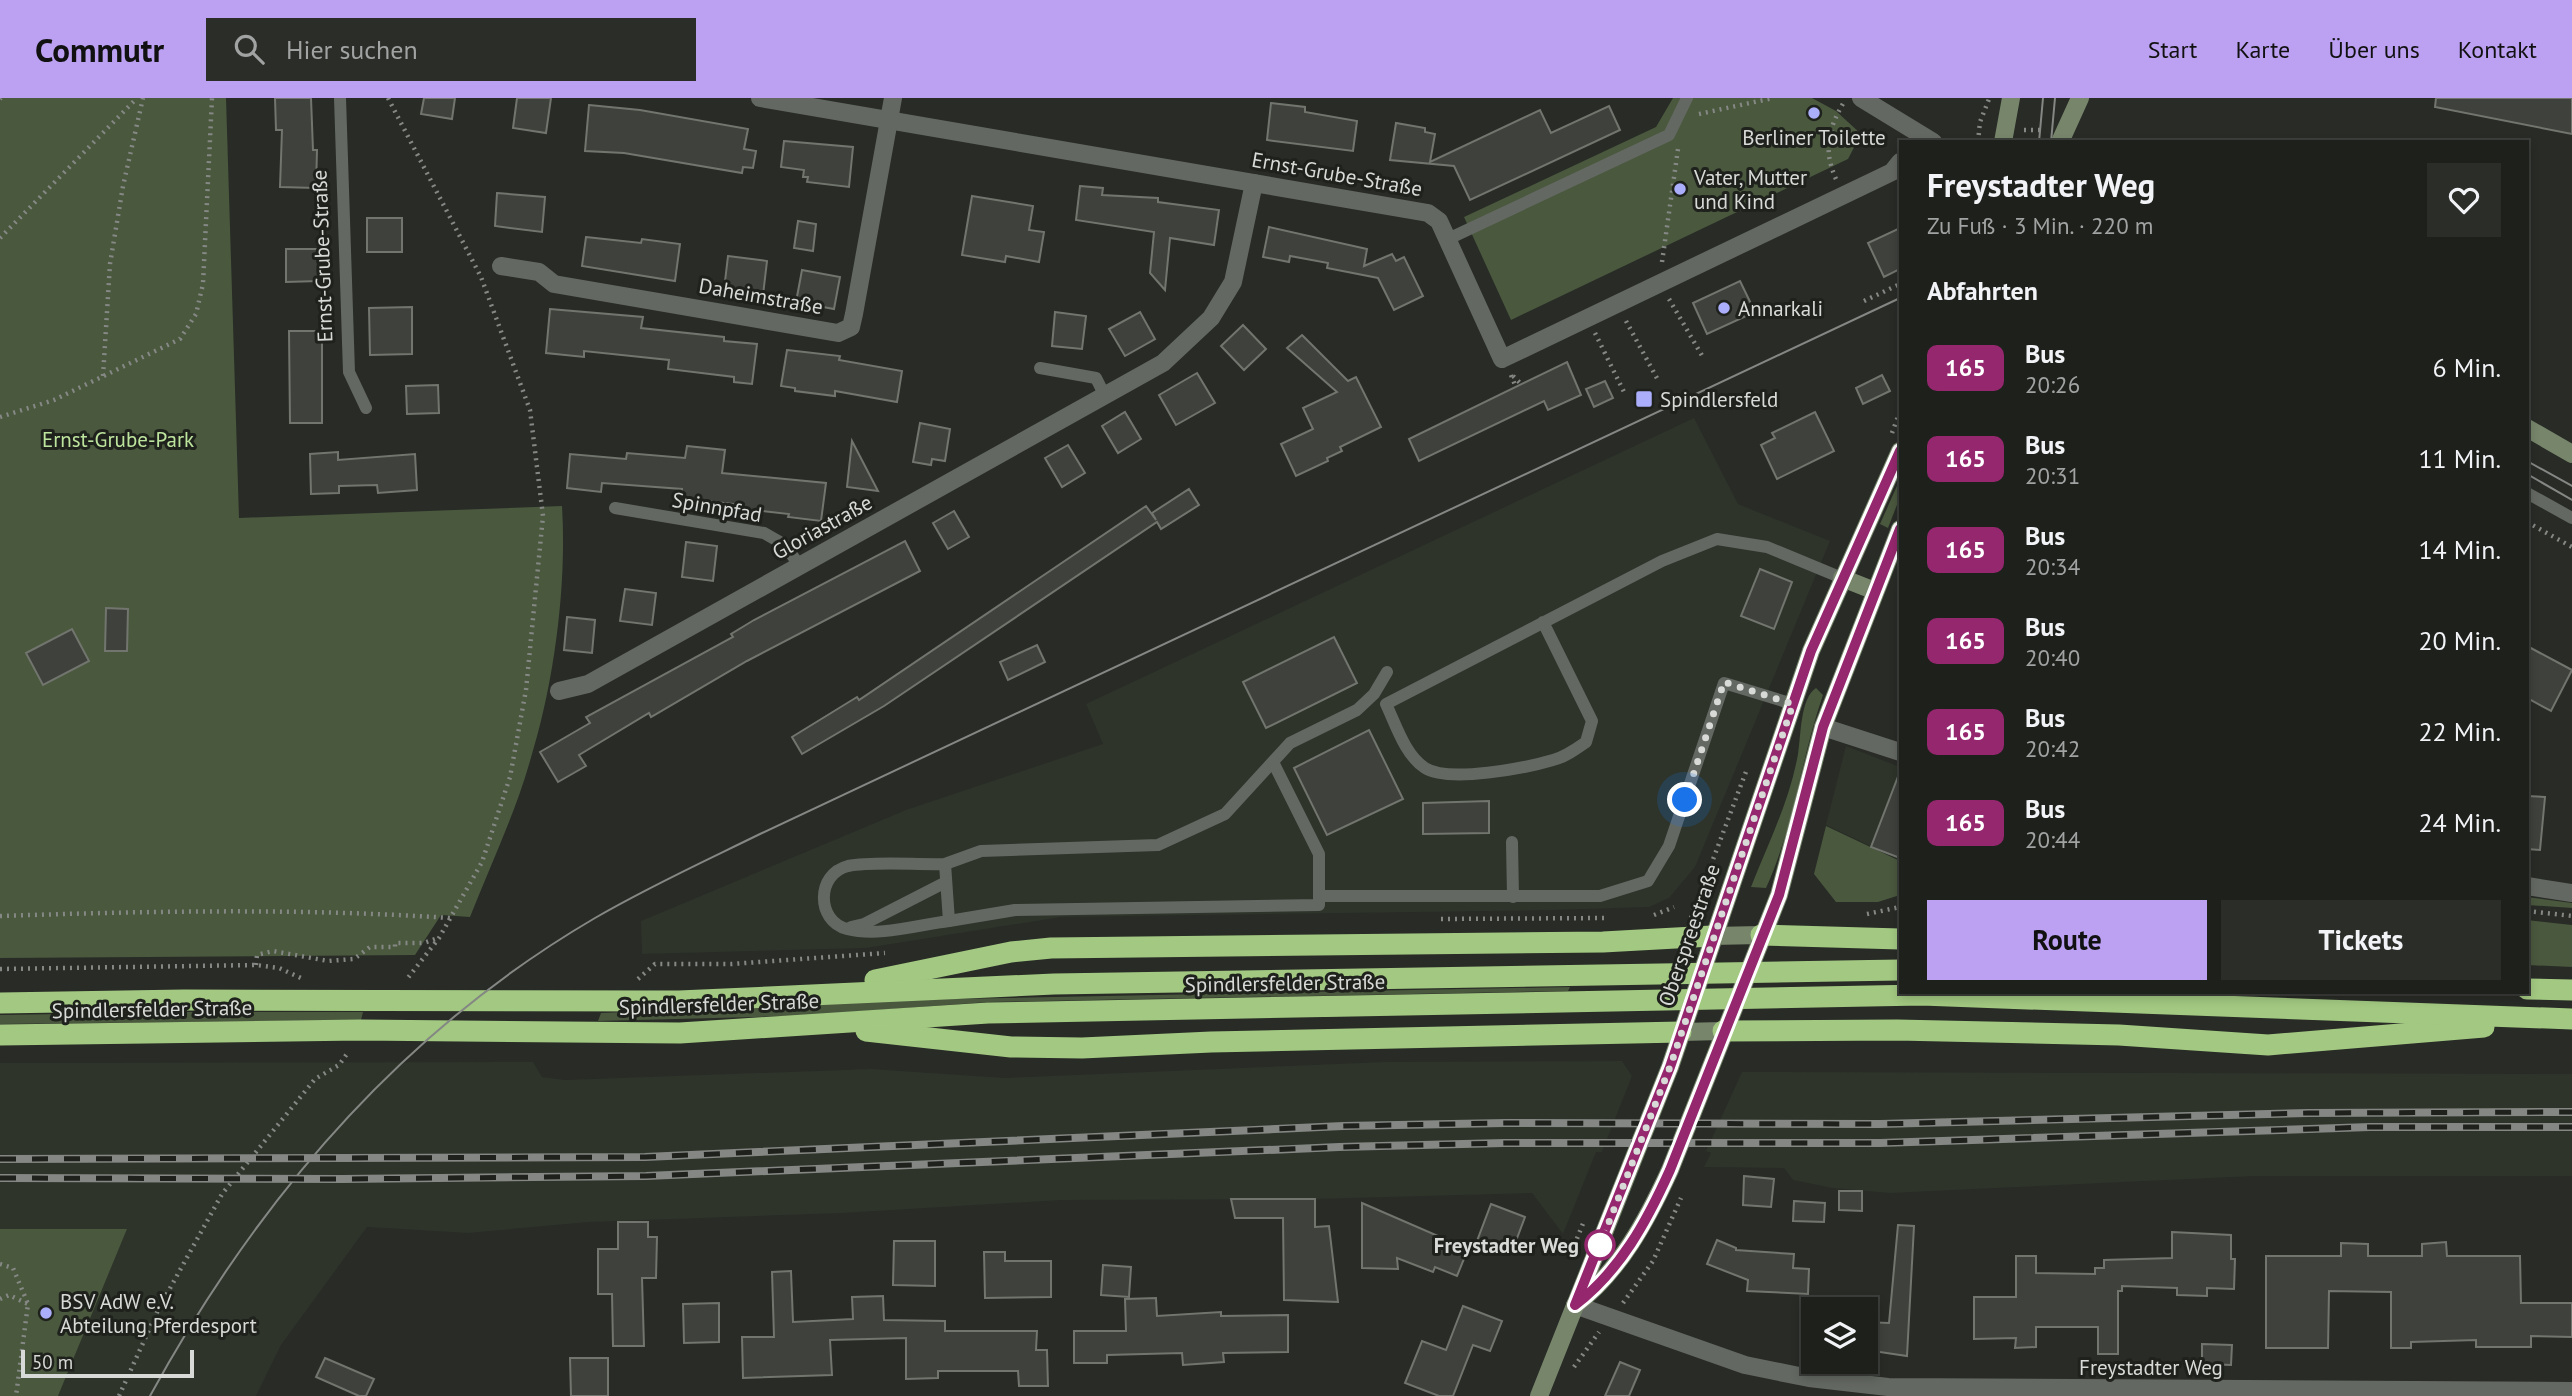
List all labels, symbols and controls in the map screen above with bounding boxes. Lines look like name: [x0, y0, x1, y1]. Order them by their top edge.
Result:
search box: [206, 18, 696, 81]
text: Commutr: [35, 28, 164, 71]
icon: search: [230, 30, 268, 68]
text: Hier suchen: [286, 33, 418, 66]
text: Start: [2148, 34, 2197, 65]
text: Karte: [2235, 34, 2290, 65]
text: Über uns: [2328, 34, 2420, 65]
text: Kontakt: [2458, 34, 2537, 65]
marker: Berliner Toilette: [1806, 105, 1822, 121]
place label: Berliner Toilette: [1742, 124, 1886, 151]
street label: Ernst-Grube-Straße: [1250, 146, 1424, 202]
text: Freystadter Weg: [1927, 163, 2155, 206]
button: heart: [2427, 163, 2501, 237]
place label: Vater, Mutter und Kind: [1693, 164, 1807, 215]
street label: Ernst-Grube-Straße: [305, 169, 339, 343]
marker: Vater, Mutter und Kind: [1672, 181, 1688, 197]
text: Zu Fuß · 3 Min. · 220 m: [1927, 211, 2153, 240]
street label: Daheimstraße: [697, 272, 825, 320]
text: Abfahrten: [1927, 274, 2038, 307]
place label: Annarkali: [1738, 295, 1823, 322]
marker: Annarkali: [1716, 300, 1732, 316]
text: Bus: [2025, 337, 2065, 370]
text: 6 Min.: [2433, 351, 2501, 384]
text: 165: [1945, 352, 1986, 383]
text: 20:26: [2025, 370, 2080, 399]
place label: Spindlersfeld: [1660, 386, 1778, 413]
marker: Spindlersfeld: [1634, 389, 1654, 409]
park label: Ernst-Grube-Park: [42, 426, 194, 453]
text: Bus: [2025, 428, 2065, 461]
text: 11 Min.: [2418, 442, 2501, 475]
text: 165: [1945, 443, 1986, 474]
text: 20:31: [2025, 461, 2080, 490]
street label: Spinnpfad: [670, 486, 764, 528]
street label: Gloriastraße: [767, 489, 877, 565]
text: Bus: [2025, 519, 2065, 552]
text: 14 Min.: [2418, 533, 2501, 566]
text: 165: [1945, 534, 1986, 565]
text: 20:34: [2025, 552, 2080, 581]
text: Bus: [2025, 610, 2065, 643]
text: 20 Min.: [2418, 624, 2501, 657]
text: 165: [1945, 625, 1986, 656]
text: 20:40: [2025, 643, 2080, 672]
text: Bus: [2025, 701, 2065, 734]
text: 22 Min.: [2418, 715, 2501, 748]
text: 165: [1945, 716, 1986, 747]
text: 20:42: [2025, 734, 2080, 763]
your location: [1667, 782, 1702, 817]
text: Bus: [2025, 792, 2065, 825]
text: 24 Min.: [2418, 806, 2501, 839]
text: 165: [1945, 807, 1986, 838]
text: 20:44: [2025, 825, 2080, 854]
street label: Oberspreestraße: [1652, 860, 1726, 1010]
button: Route: [1927, 900, 2207, 980]
button: Tickets: [2221, 900, 2501, 980]
street label: Spindlersfelder Straße: [1184, 968, 1386, 998]
street label: Spindlersfelder Straße: [618, 987, 820, 1021]
street label: Spindlersfelder Straße: [51, 994, 253, 1024]
marker: Freystadter Weg: [1585, 1230, 1615, 1260]
place label: Freystadter Weg: [1434, 1232, 1579, 1259]
place label: BSV AdW e.V. Abteilung Pferdesport: [60, 1288, 257, 1339]
map controls: [1801, 1297, 1878, 1374]
button: layers: [1801, 1297, 1878, 1374]
marker: BSV AdW e.V. Abteilung Pferdesport: [38, 1305, 54, 1321]
scale bar: [21, 1347, 194, 1379]
text: 50 m: [32, 1350, 73, 1374]
street label: Freystadter Weg: [2079, 1354, 2223, 1381]

